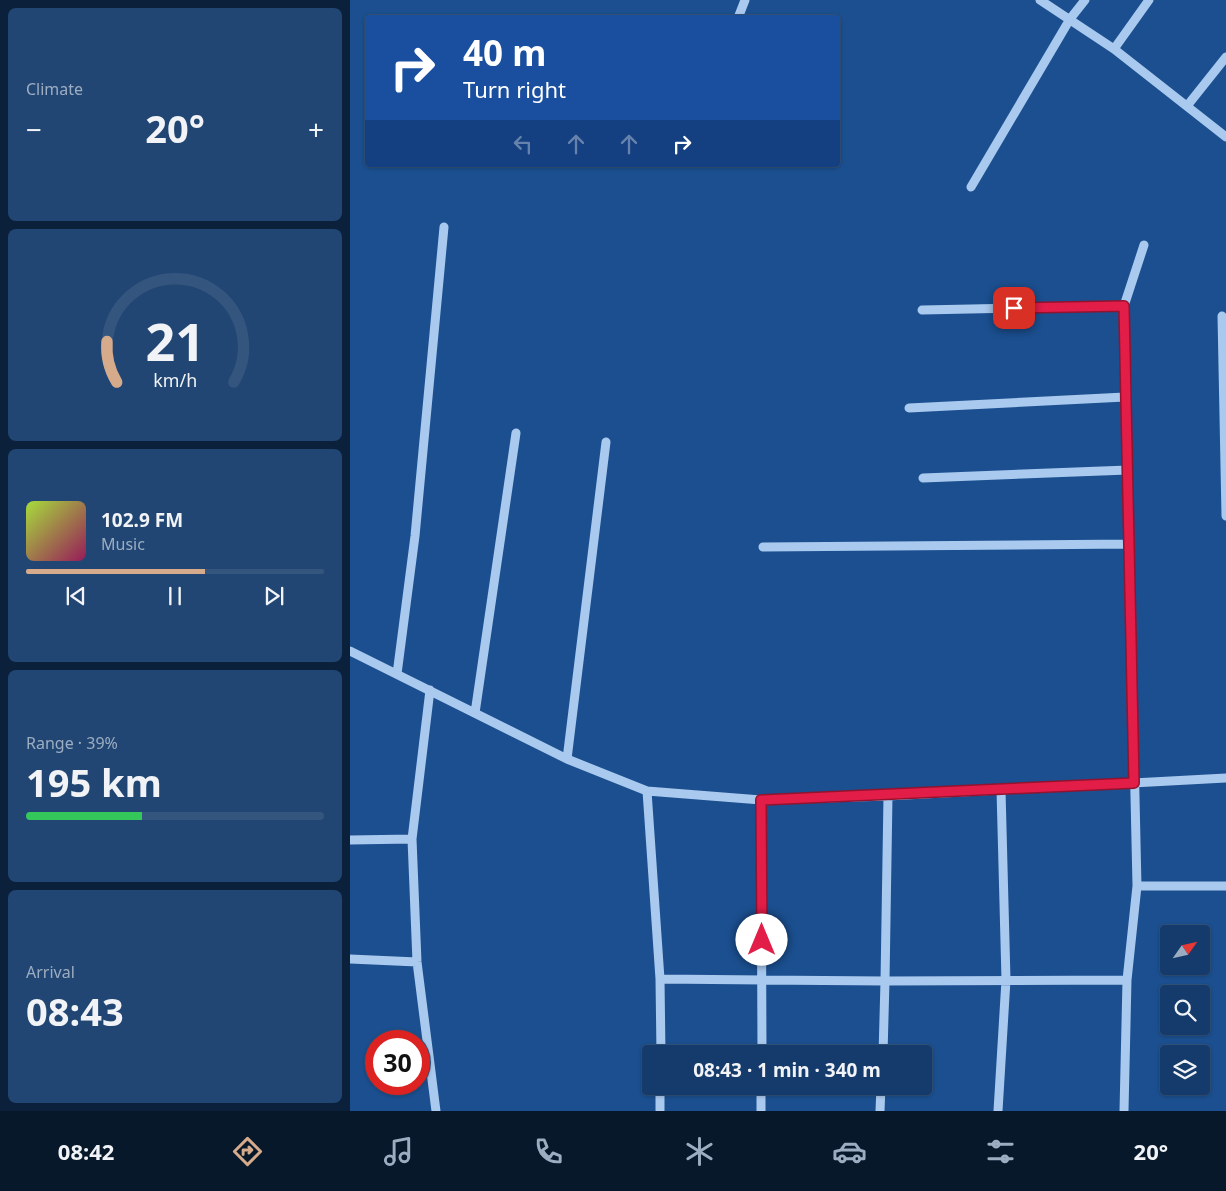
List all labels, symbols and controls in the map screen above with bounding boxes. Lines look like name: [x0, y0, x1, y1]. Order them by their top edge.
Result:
text: 40 m: [463, 29, 546, 76]
icon: right: [380, 35, 445, 100]
text: Turn right: [463, 74, 566, 104]
text: Climate: [26, 78, 83, 100]
text: 20°: [145, 102, 205, 154]
text: −: [26, 110, 42, 148]
text: +: [308, 110, 324, 148]
icon: left: [509, 130, 537, 158]
icon: ahead: [562, 130, 590, 158]
icon: ahead: [615, 130, 643, 158]
icon: right: [668, 130, 696, 158]
pin: [993, 287, 1035, 329]
icon: arrive: [1000, 294, 1028, 322]
text: 21: [145, 305, 205, 376]
text: km/h: [153, 368, 197, 392]
text: 102.9 FM: [101, 507, 183, 533]
text: Music: [101, 533, 145, 555]
icon: previous: [62, 582, 90, 610]
icon: pause: [161, 582, 189, 610]
icon: next: [260, 582, 288, 610]
text: Range · 39%: [26, 732, 118, 754]
text: 195 km: [26, 756, 162, 808]
position arrow: [735, 913, 787, 965]
north arrow: [1160, 925, 1210, 975]
map controls: [1160, 925, 1210, 1095]
text: Arrival: [26, 961, 75, 983]
text: 08:43: [26, 985, 124, 1037]
button: search: [1160, 985, 1210, 1035]
speed limit sign: 30: [365, 1030, 430, 1095]
button: layers: [1160, 1045, 1210, 1095]
text: 08:43 · 1 min · 340 m: [693, 1057, 881, 1083]
icon: directions: [230, 1134, 265, 1169]
icon: music: [381, 1134, 416, 1169]
icon: phone: [531, 1134, 566, 1169]
icon: climate: [682, 1134, 717, 1169]
icon: car: [832, 1134, 867, 1169]
icon: filters: [983, 1134, 1018, 1169]
text: 08:42: [58, 1136, 114, 1166]
text: 20°: [1134, 1136, 1168, 1166]

